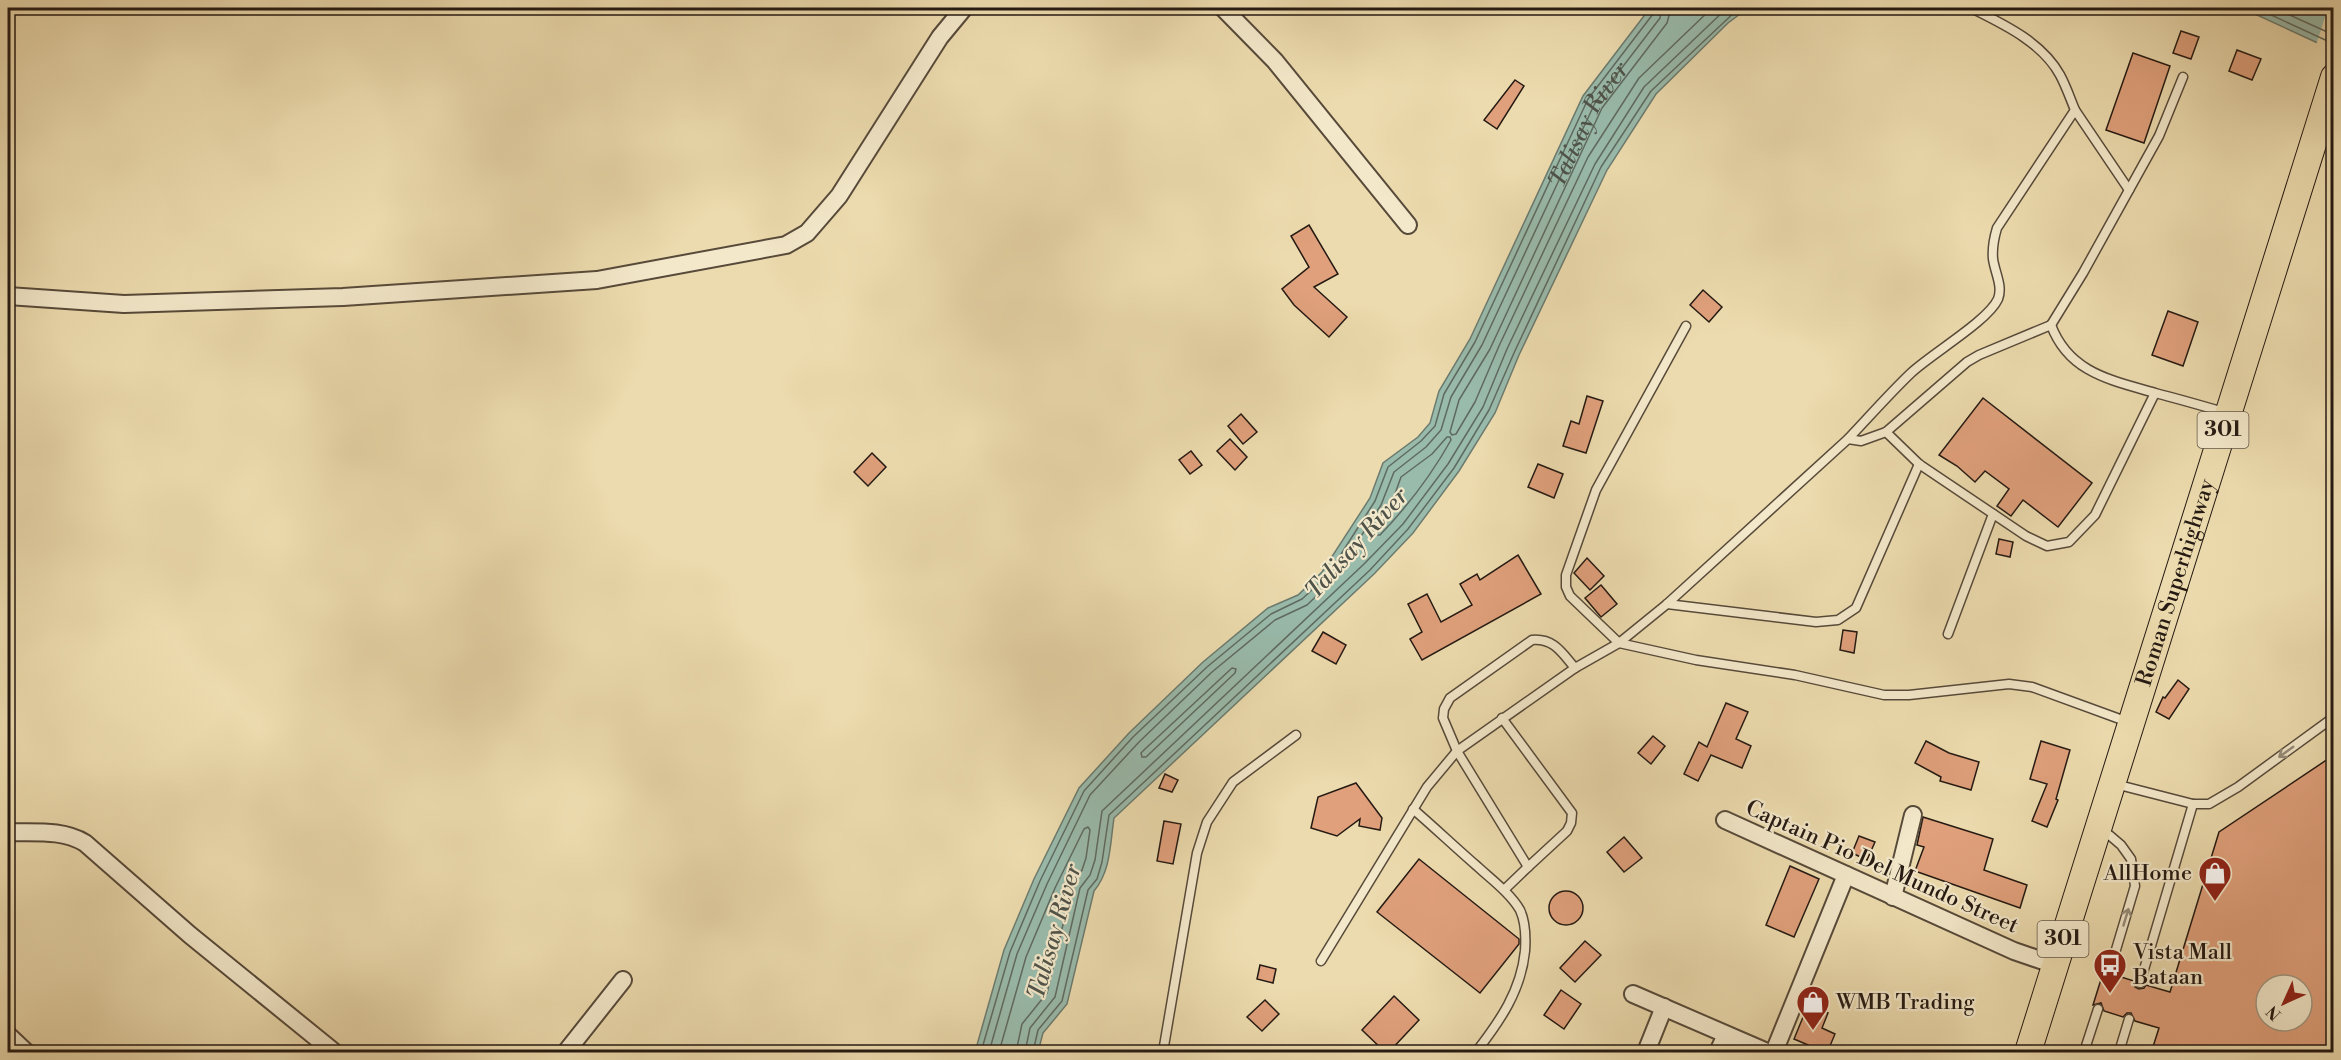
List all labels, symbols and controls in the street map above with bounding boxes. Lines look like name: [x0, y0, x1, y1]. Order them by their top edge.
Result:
water label: Talisay River: [1542, 55, 1636, 193]
road number: 301: [2198, 412, 2248, 448]
street label: Roman Superhighway: [2130, 475, 2221, 689]
water label: Talisay River: [1299, 481, 1415, 606]
one-way arrow: [2279, 745, 2295, 758]
street label: Captain Pio Del Mundo Street: [1741, 795, 2023, 940]
shop icon: AllHome: [2197, 855, 2233, 902]
water label: Talisay River: [1021, 860, 1089, 1003]
place label: AllHome: [2103, 860, 2192, 887]
one-way arrow: [2121, 908, 2132, 927]
road number: 301: [2038, 921, 2088, 957]
place label: Vista Mall Bataan: [2132, 939, 2232, 991]
bus stop icon: Vista Mall Bataan: [2092, 947, 2128, 994]
north arrow: [2254, 973, 2314, 1033]
shop icon: WMB Trading: [1795, 984, 1831, 1031]
place label: WMB Trading: [1835, 989, 1975, 1016]
text: N: [2262, 1001, 2286, 1024]

